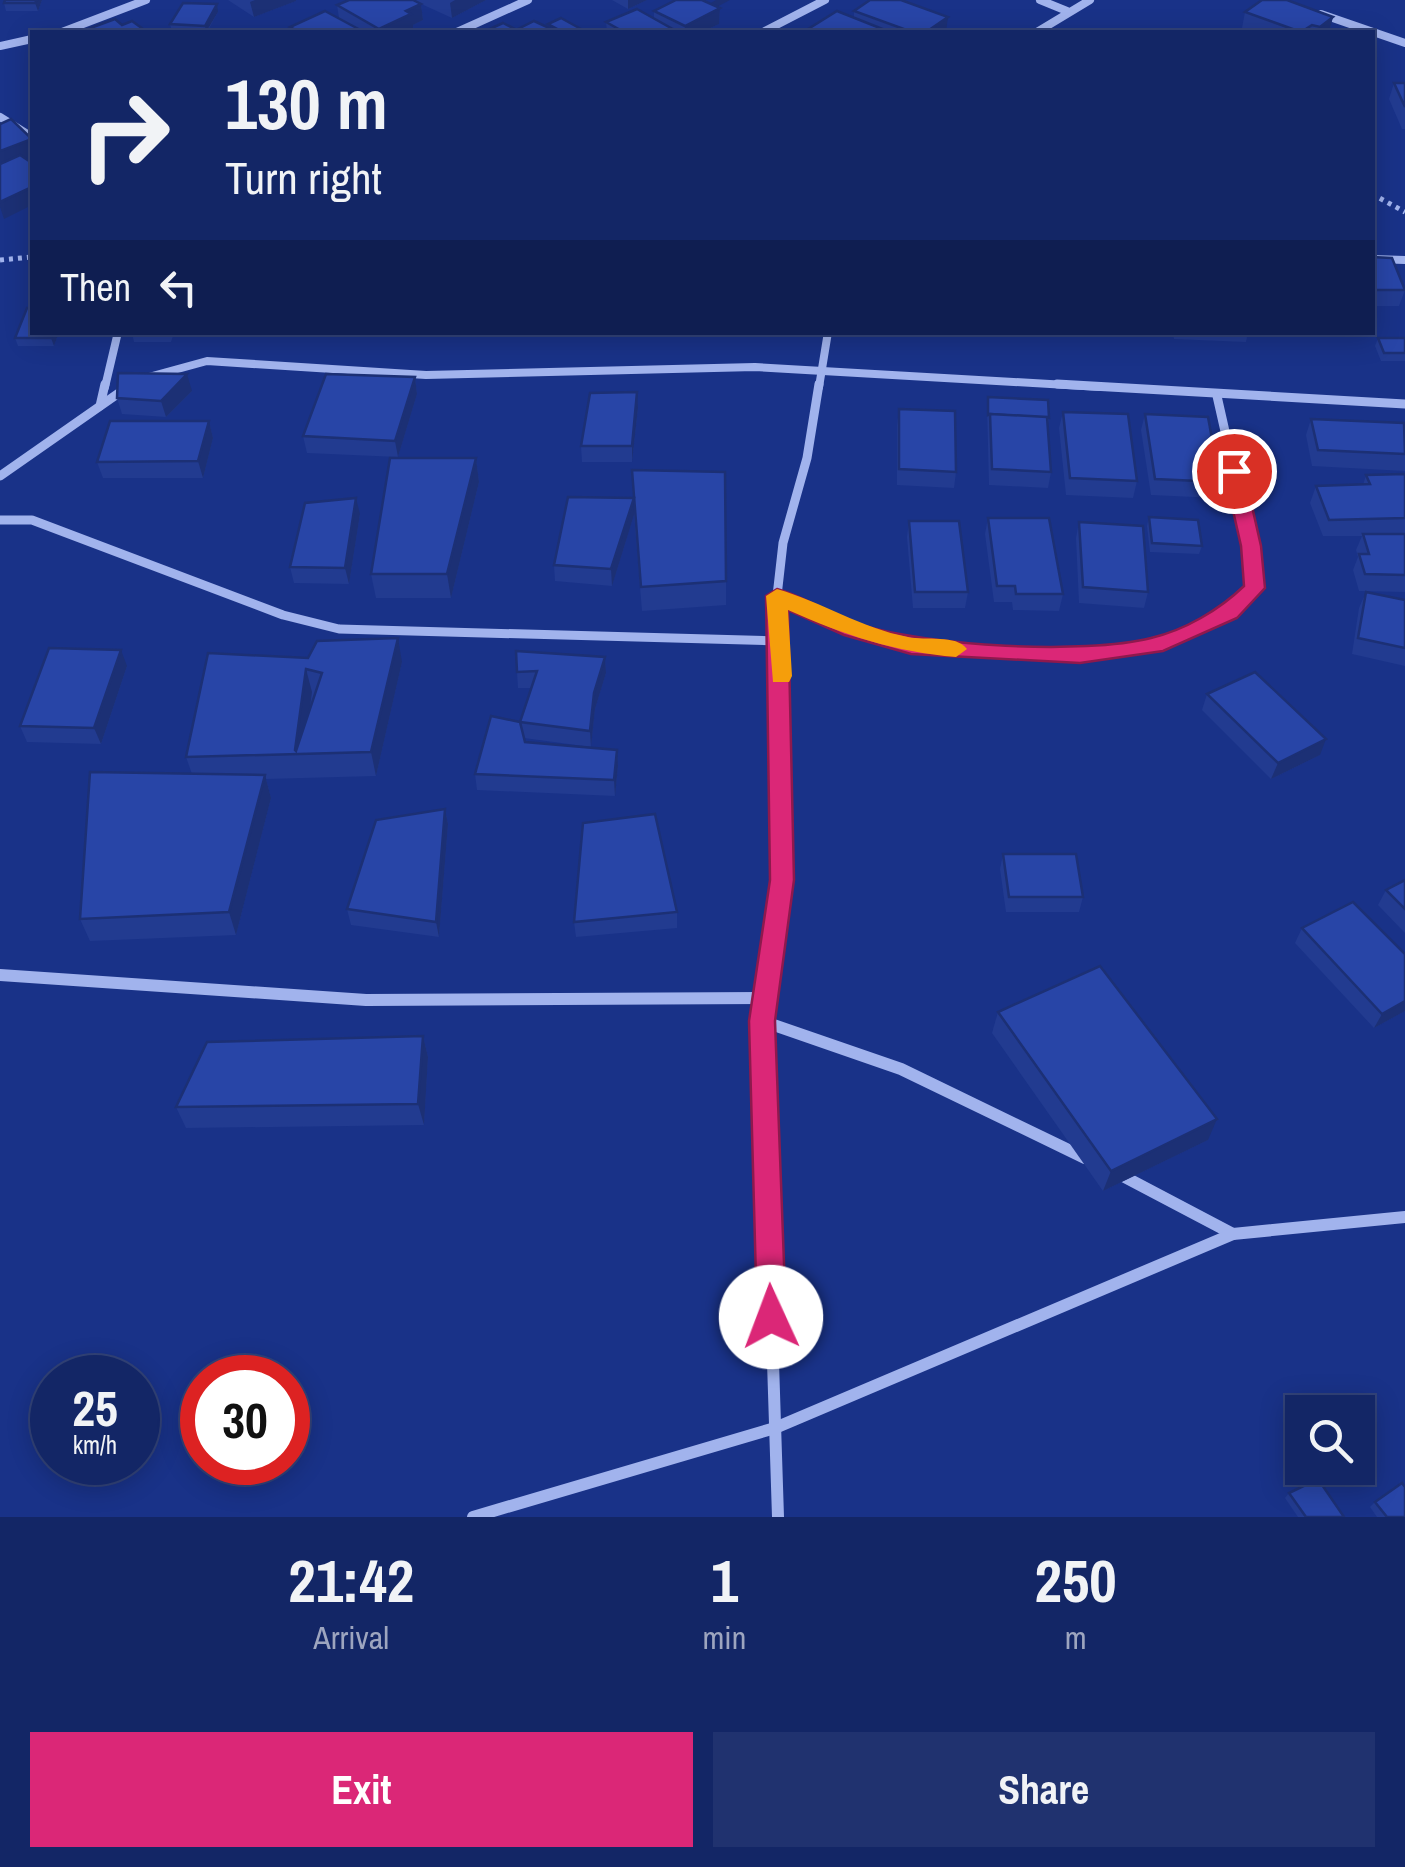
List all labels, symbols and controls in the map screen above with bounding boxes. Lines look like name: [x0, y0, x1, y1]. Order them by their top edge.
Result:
text: 130 m: [225, 57, 388, 151]
icon: right: [60, 70, 190, 200]
text: Turn right: [225, 147, 382, 208]
icon: left: [151, 260, 206, 315]
text: Then: [60, 262, 131, 313]
pin: [1192, 429, 1277, 514]
icon: arrive: [1207, 444, 1262, 499]
position arrow: [719, 1265, 823, 1369]
speed limit sign: 30: [180, 1355, 310, 1485]
text: 25: [72, 1374, 118, 1442]
map controls: [1285, 1395, 1375, 1485]
button: search: [1285, 1395, 1375, 1485]
text: km/h: [73, 1428, 117, 1462]
text: 21:42: [288, 1540, 414, 1621]
text: 1: [711, 1540, 738, 1621]
text: 250: [1035, 1540, 1117, 1621]
text: Arrival: [313, 1616, 389, 1659]
text: min: [702, 1616, 746, 1659]
text: m: [1065, 1616, 1087, 1659]
button: Exit: [30, 1732, 693, 1847]
button: Share: [713, 1732, 1375, 1847]

